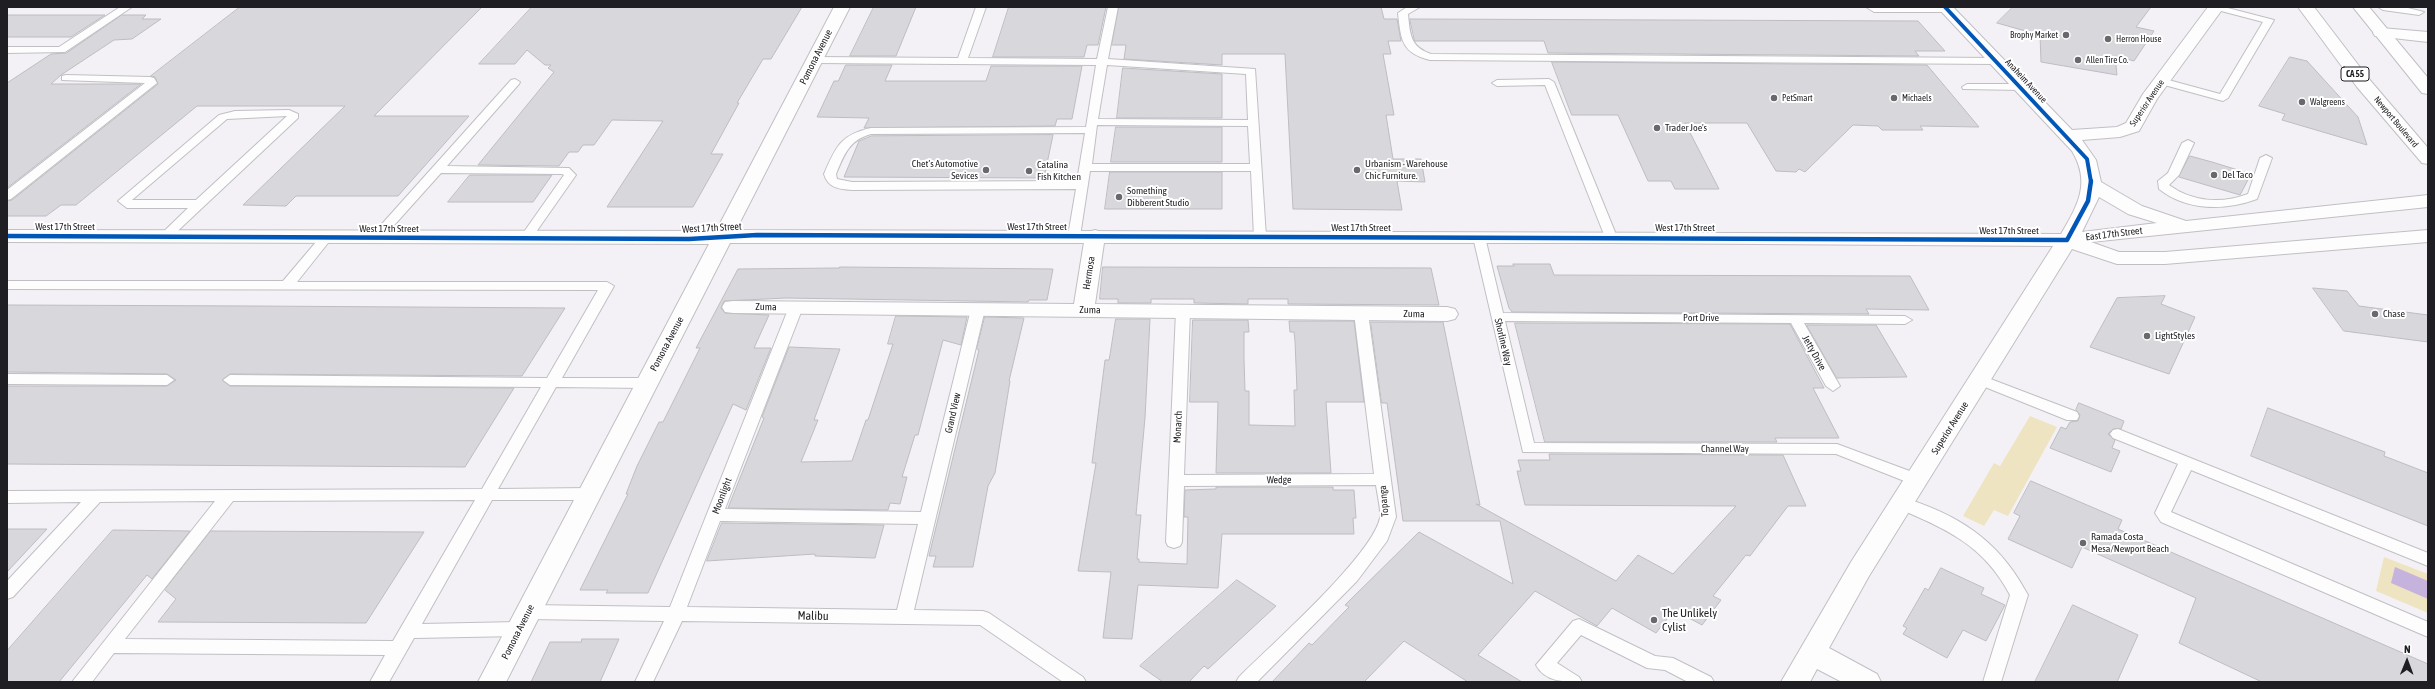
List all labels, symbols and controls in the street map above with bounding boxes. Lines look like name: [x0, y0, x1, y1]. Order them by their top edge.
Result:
street label: Pomona Avenue: [797, 28, 835, 86]
place label: Brophy Market: [2010, 30, 2058, 40]
marker: Brophy Market: [2061, 30, 2071, 40]
marker: Herron House: [2103, 34, 2113, 44]
place label: Herron House: [2116, 34, 2162, 44]
marker: Allen Tire Co.: [2073, 55, 2083, 65]
place label: Allen Tire Co.: [2086, 55, 2128, 65]
street label: Anaheim Avenue: [2003, 57, 2049, 105]
road number: CA 55: [2341, 67, 2369, 81]
street label: Superior Avenue: [2127, 77, 2167, 129]
marker: PetSmart: [1769, 93, 1779, 103]
place label: PetSmart: [1782, 93, 1813, 103]
marker: Michaels: [1889, 93, 1899, 103]
place label: Michaels: [1902, 93, 1932, 103]
street label: Newport Boulevard: [2371, 94, 2421, 150]
marker: Walgreens: [2297, 97, 2307, 107]
place label: Walgreens: [2310, 97, 2345, 107]
place label: Trader Joe's: [1665, 122, 1707, 134]
marker: Trader Joe's: [1652, 123, 1662, 133]
place label: Chet’s Automotive Sevices: [912, 158, 978, 182]
place label: Urbanism - Warehouse Chic Furniture.: [1365, 158, 1448, 182]
place label: Catalina Fish Kitchen: [1037, 159, 1081, 182]
marker: Chet’s Automotive Sevices: [981, 165, 991, 175]
marker: Urbanism - Warehouse Chic Furniture.: [1352, 165, 1362, 175]
marker: Catalina Fish Kitchen: [1024, 166, 1034, 176]
place label: Del Taco: [2222, 169, 2253, 181]
marker: Del Taco: [2209, 170, 2219, 180]
place label: Something Dibberent Studio: [1127, 185, 1189, 208]
marker: Something Dibberent Studio: [1114, 192, 1124, 202]
street label: West 17th Street: [682, 220, 742, 236]
street label: West 17th Street: [35, 221, 95, 233]
street label: West 17th Street: [1007, 221, 1067, 233]
street label: West 17th Street: [1331, 222, 1391, 234]
street label: West 17th Street: [1655, 222, 1715, 234]
street label: West 17th Street: [359, 223, 419, 235]
street label: West 17th Street: [1979, 225, 2039, 237]
street label: East 17th Street: [2085, 225, 2143, 243]
street label: Hermosa: [1080, 256, 1098, 290]
street label: Zuma: [755, 301, 777, 313]
street label: Zuma: [1079, 304, 1101, 316]
street label: Zuma: [1403, 308, 1425, 320]
place label: Chase: [2383, 308, 2405, 320]
marker: Chase: [2370, 309, 2380, 319]
street label: Port Drive: [1683, 312, 1719, 324]
street label: Pomona Avenue: [648, 315, 686, 373]
street label: Shorline Way: [1492, 317, 1514, 367]
place label: LightStyles: [2155, 330, 2195, 342]
marker: LightStyles: [2142, 331, 2152, 341]
street label: Jetty Drive: [1799, 333, 1829, 373]
street label: Grand View: [943, 392, 963, 434]
street label: Superior Avenue: [1929, 399, 1971, 457]
street label: Monarch: [1171, 411, 1185, 443]
street label: Channel Way: [1701, 443, 1749, 455]
street label: Wedge: [1266, 474, 1292, 486]
street label: Moonlight: [710, 476, 734, 516]
street label: Topanga: [1377, 485, 1391, 517]
place label: Ramada Costa Mesa/Newport Beach: [2091, 531, 2169, 554]
marker: Ramada Costa Mesa/Newport Beach: [2078, 538, 2088, 548]
street label: Pomona Avenue: [499, 603, 537, 661]
place label: The Unlikely Cylist: [1662, 606, 1717, 634]
street label: Malibu: [797, 609, 829, 623]
marker: The Unlikely Cylist: [1649, 615, 1659, 625]
north arrow: [2387, 641, 2427, 681]
text: N: [2404, 643, 2411, 655]

